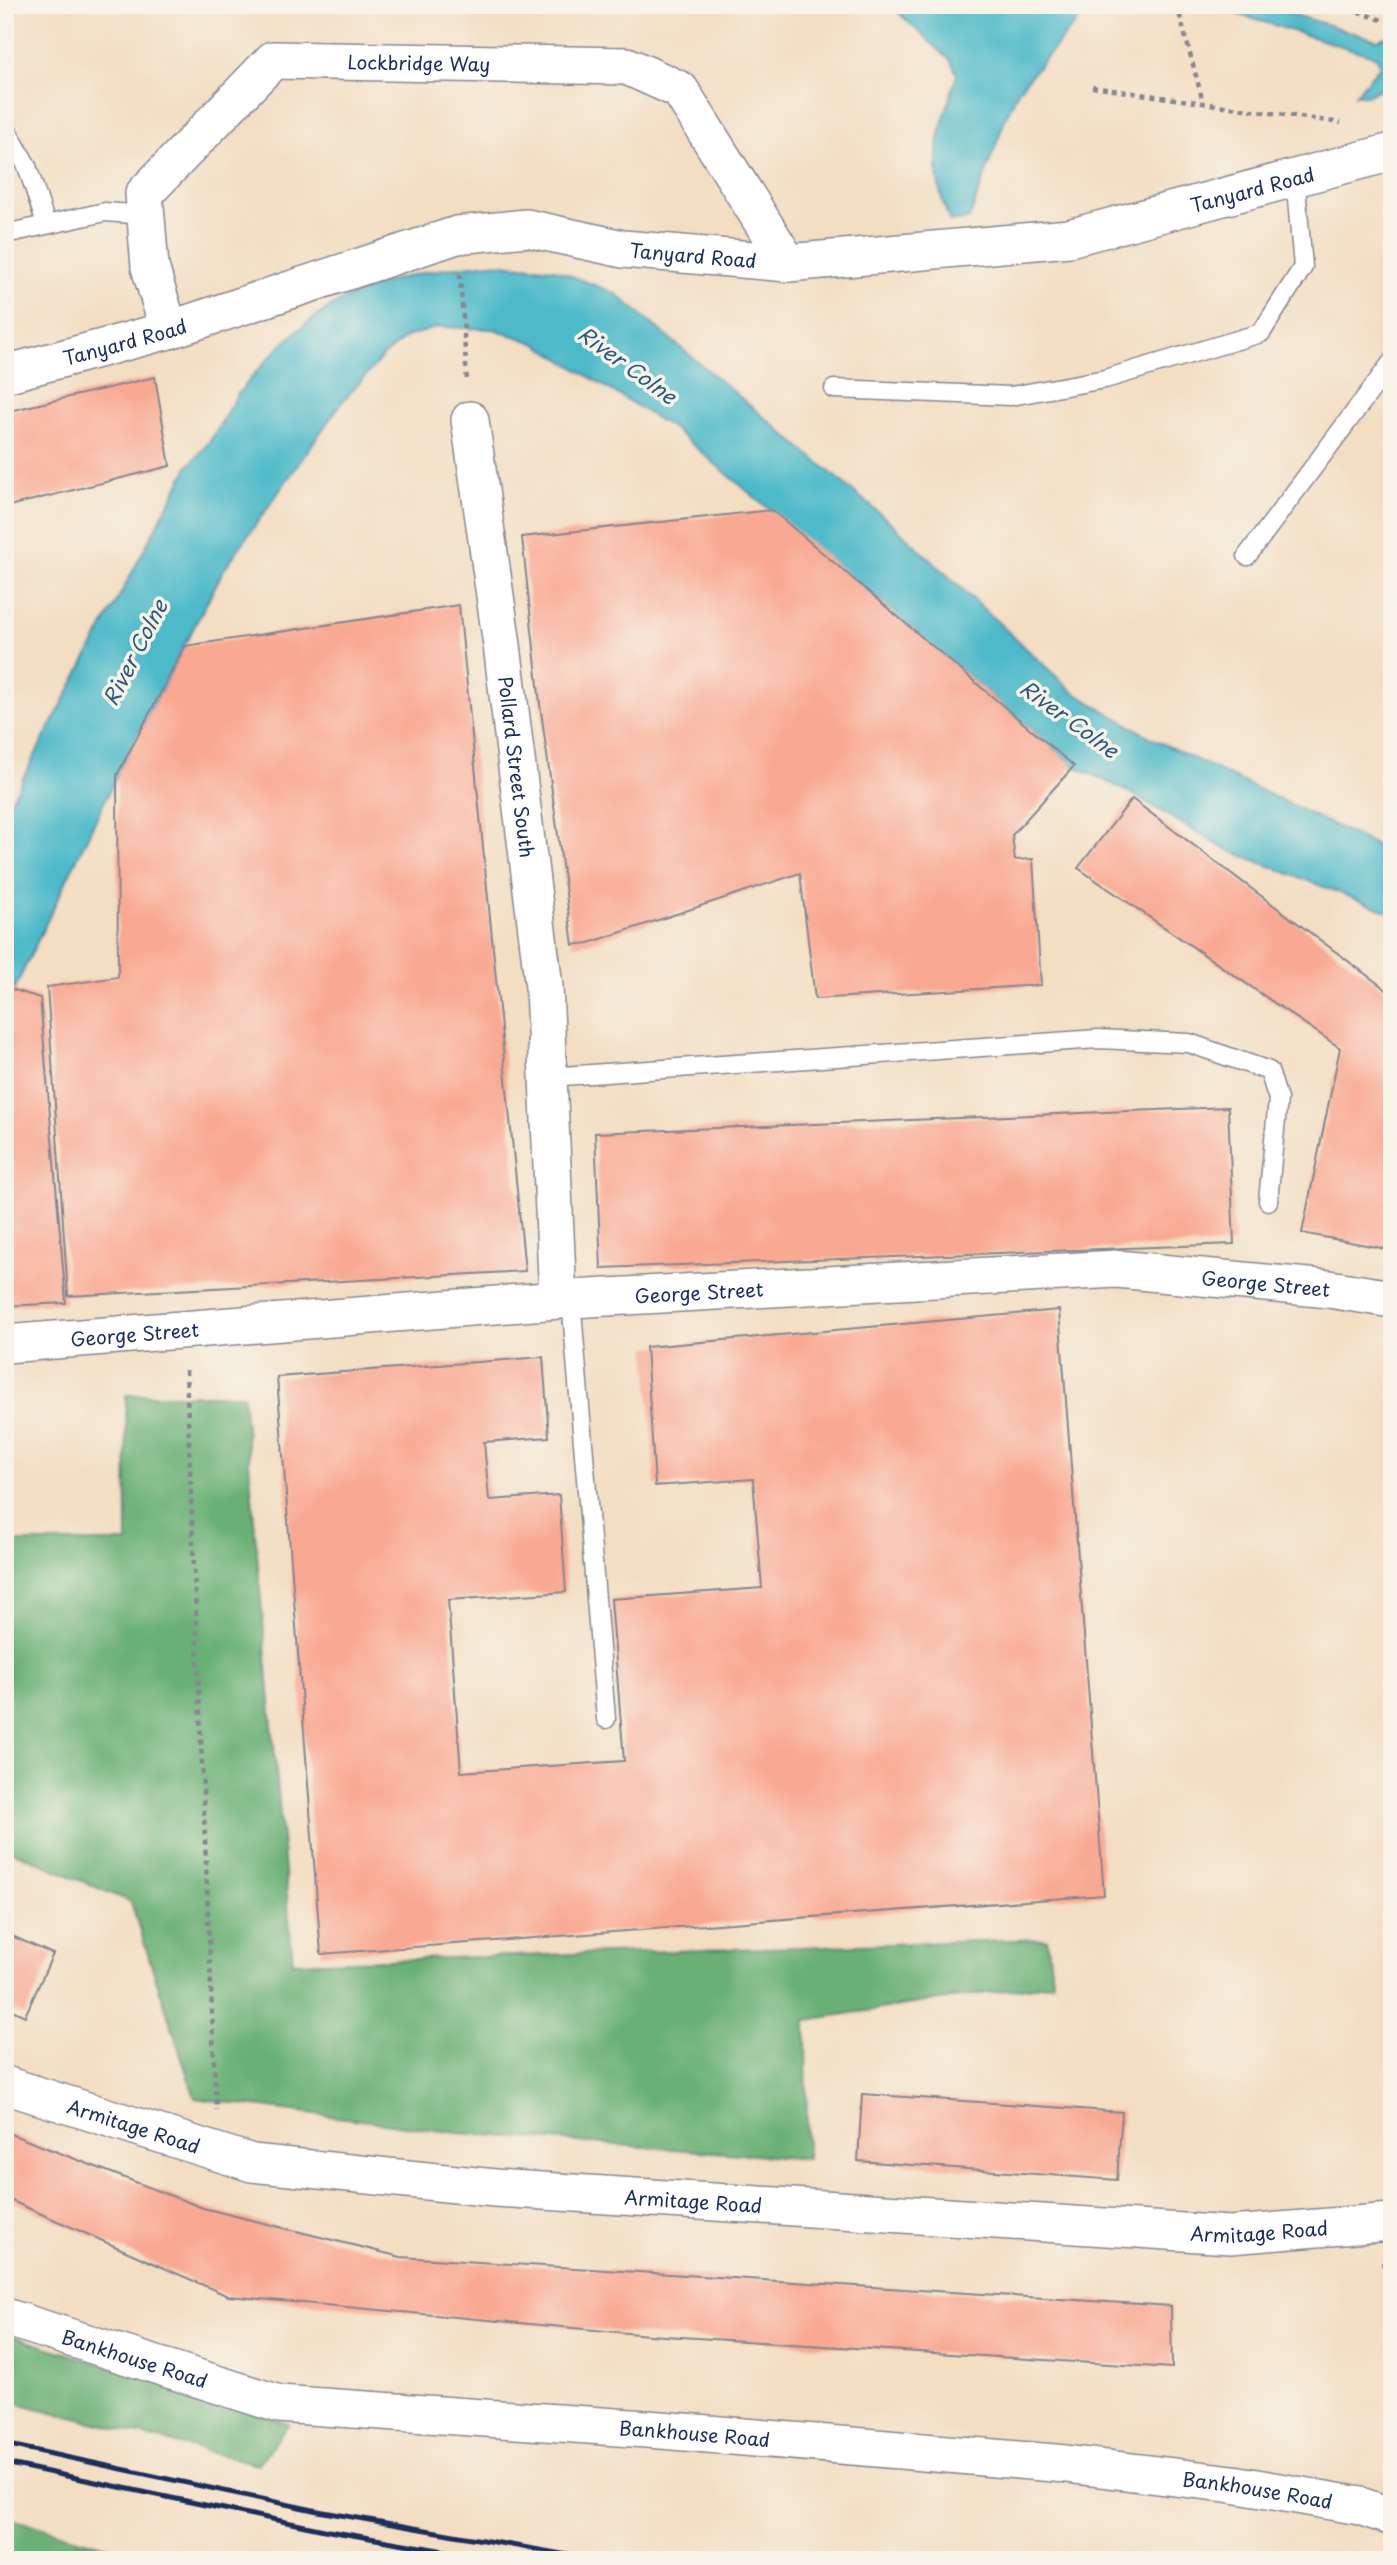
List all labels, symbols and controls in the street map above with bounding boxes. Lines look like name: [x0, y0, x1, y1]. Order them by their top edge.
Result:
street label: Lockbridge Way: [347, 47, 491, 78]
street label: Tanyard Road: [1187, 159, 1317, 219]
street label: Tanyard Road: [629, 236, 758, 274]
street label: Tanyard Road: [60, 311, 190, 372]
water label: River Colne: [572, 317, 685, 412]
water label: River Colne: [94, 592, 175, 711]
water label: River Colne: [1014, 671, 1127, 766]
street label: Pollard Street South: [492, 674, 542, 859]
street label: George Street: [1200, 1263, 1332, 1303]
street label: George Street: [634, 1274, 764, 1309]
street label: George Street: [69, 1315, 200, 1353]
street label: Armitage Road: [64, 2092, 204, 2160]
street label: Armitage Road: [624, 2182, 763, 2219]
street label: Armitage Road: [1190, 2213, 1329, 2249]
street label: Bankhouse Road: [58, 2322, 211, 2394]
street label: Bankhouse Road: [618, 2413, 771, 2453]
street label: Bankhouse Road: [1181, 2464, 1335, 2515]

